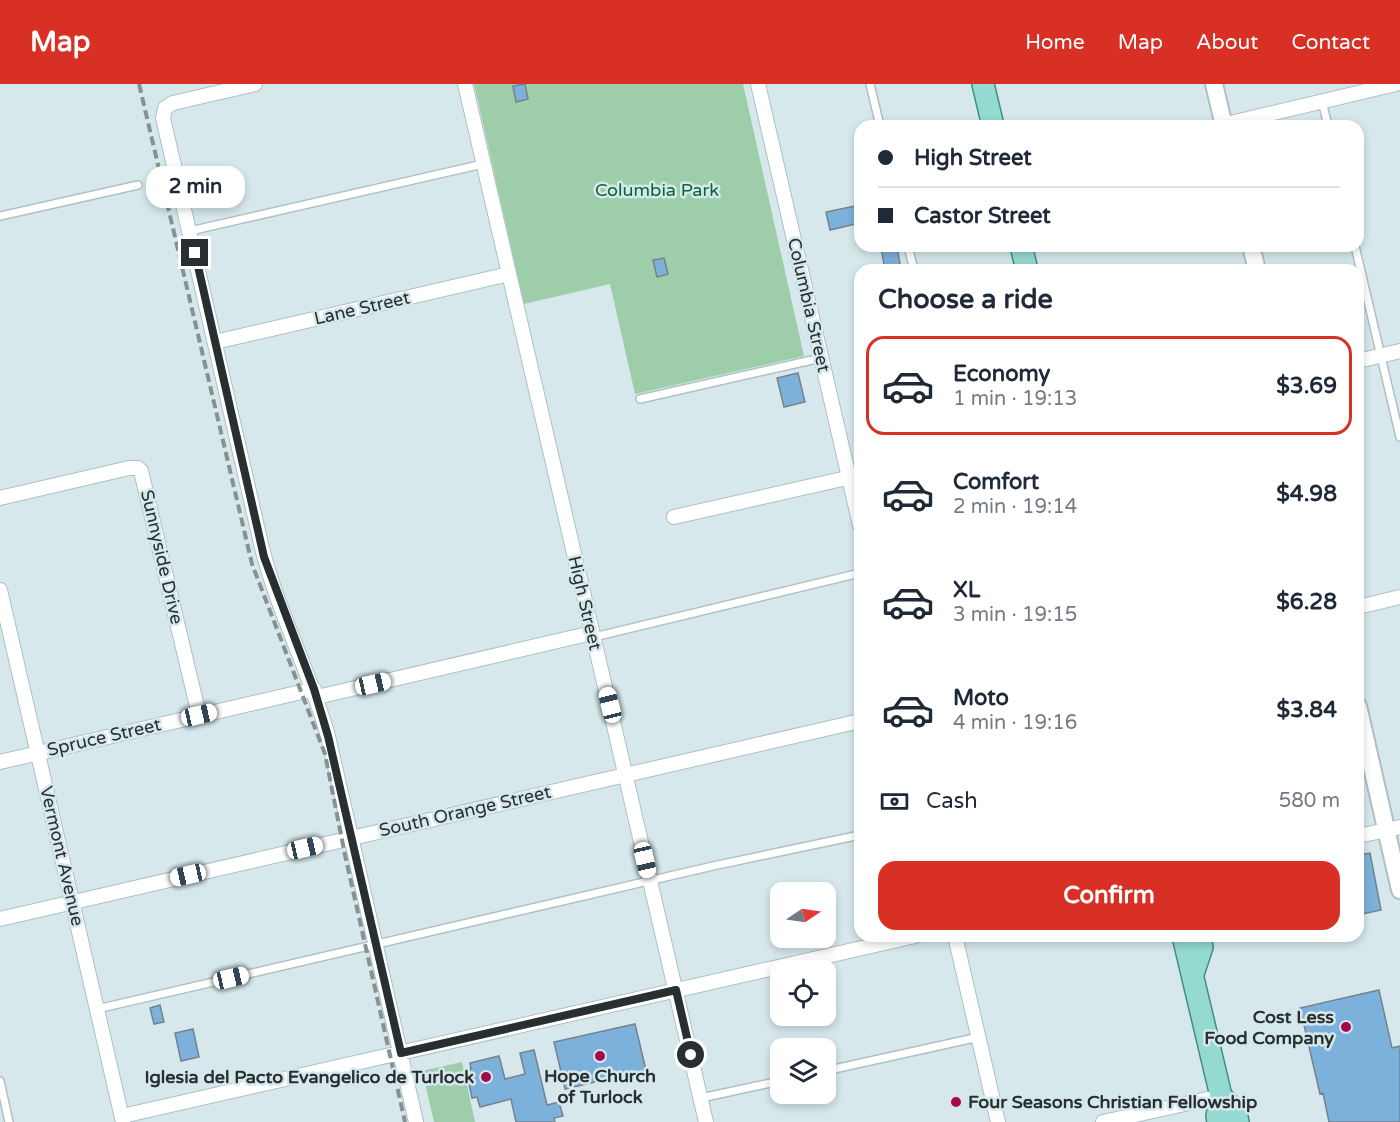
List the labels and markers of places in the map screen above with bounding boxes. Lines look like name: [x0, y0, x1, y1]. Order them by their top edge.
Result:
place label: Cost Less Food Company: [1204, 1006, 1334, 1049]
marker: Cost Less Food Company: [1339, 1020, 1353, 1034]
marker: Hope Church of Turlock: [593, 1049, 607, 1063]
place label: Hope Church of Turlock: [544, 1065, 656, 1108]
place label: Iglesia del Pacto Evangelico de Turlock: [145, 1066, 474, 1088]
marker: Iglesia del Pacto Evangelico de Turlock: [479, 1070, 493, 1084]
place label: Four Seasons Christian Fellowship: [968, 1091, 1257, 1113]
marker: Four Seasons Christian Fellowship: [949, 1095, 963, 1109]

